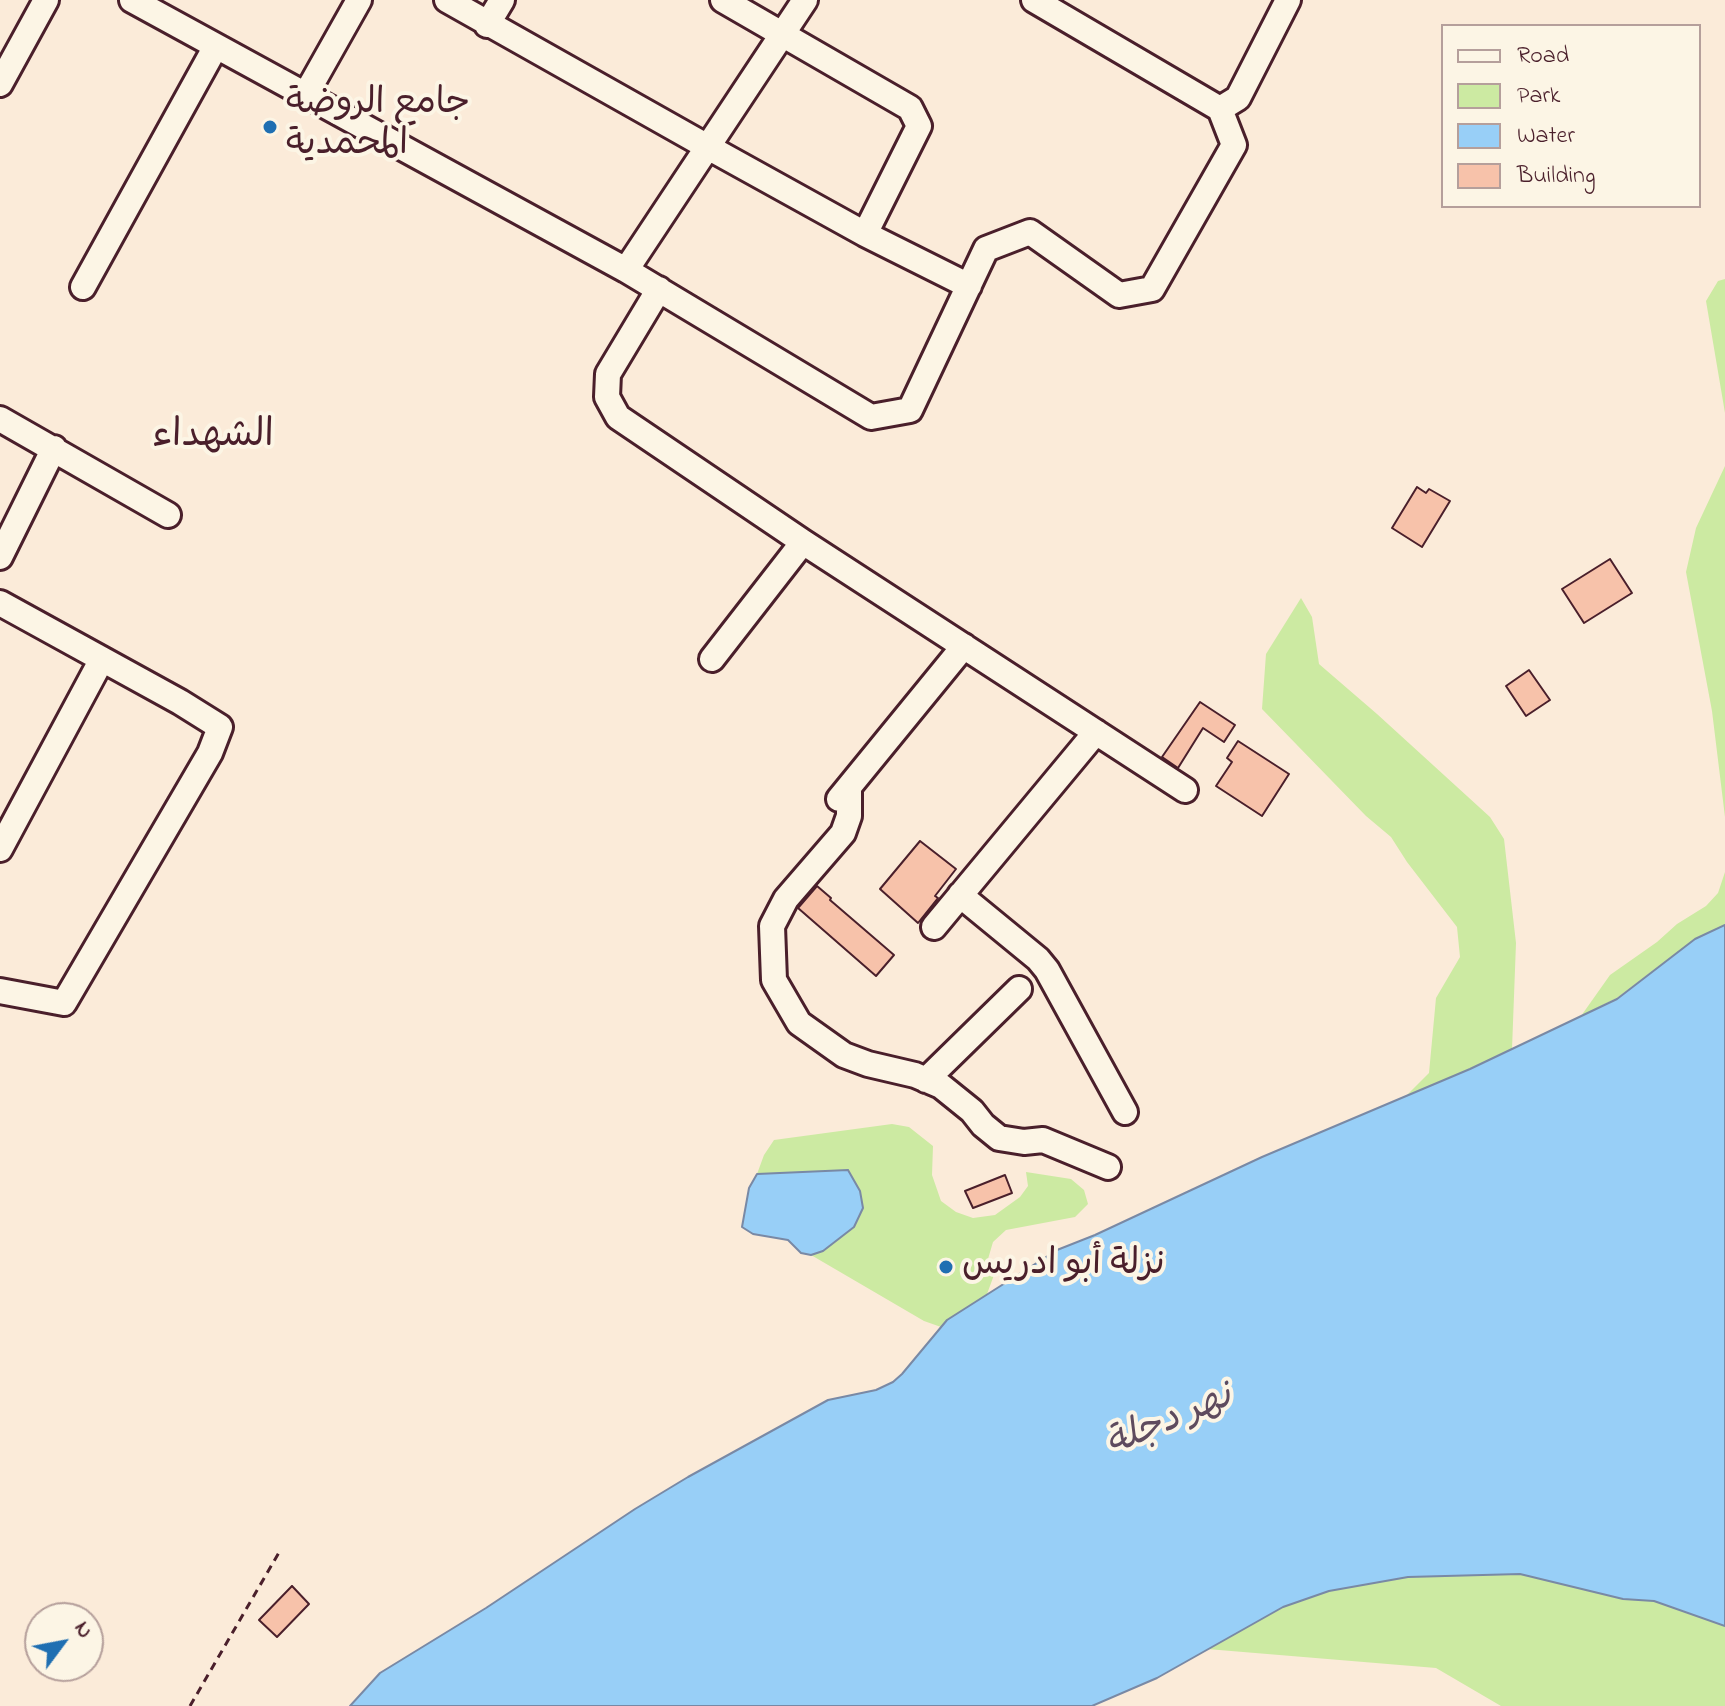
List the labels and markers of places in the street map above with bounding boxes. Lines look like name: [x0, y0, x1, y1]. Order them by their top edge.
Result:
place label: جامع الروضة المحمدية: [286, 84, 470, 169]
marker: جامع الروضة المحمدية: [261, 118, 279, 136]
place label: نزلة أبو ادريس: [962, 1245, 1165, 1289]
marker: نزلة أبو ادريس: [937, 1258, 955, 1276]

